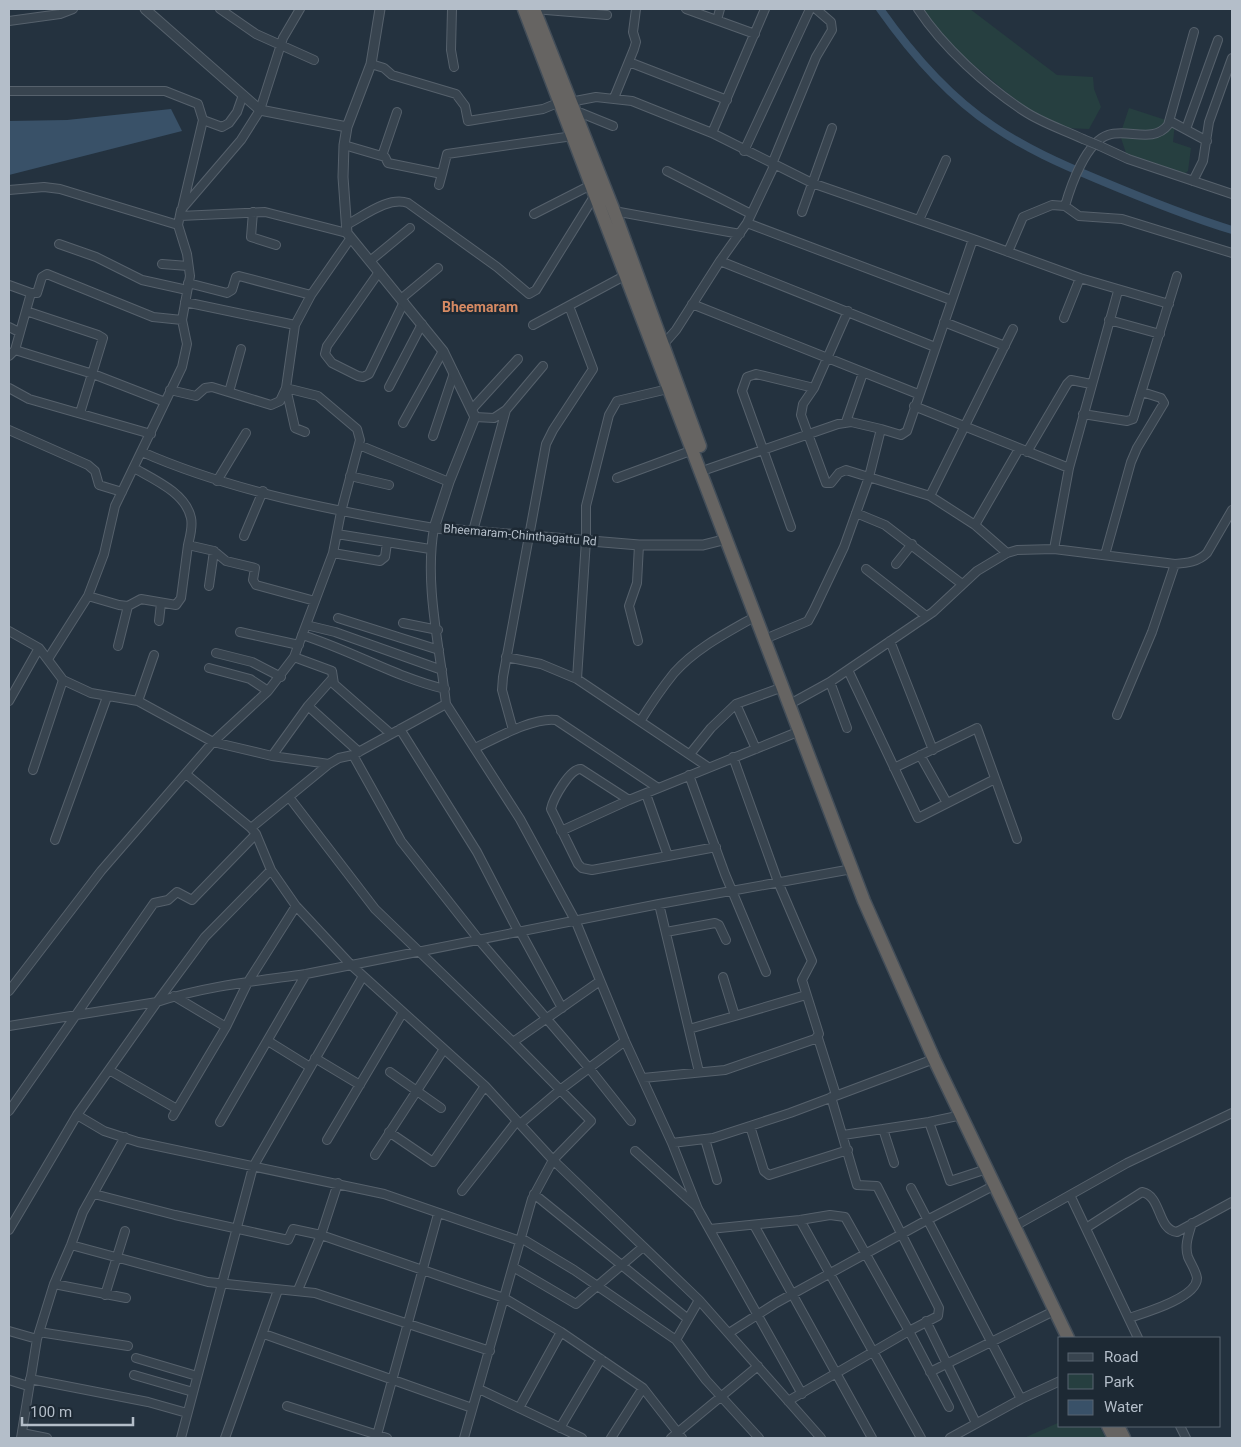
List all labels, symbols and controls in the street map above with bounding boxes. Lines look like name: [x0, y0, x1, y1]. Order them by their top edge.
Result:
district label: Bheemaram: [442, 299, 518, 315]
street label: Bheemaram-Chinthagattu Rd: [443, 521, 597, 549]
legend: [1058, 1337, 1221, 1427]
text: Road: [1104, 1348, 1138, 1366]
text: Park: [1104, 1373, 1135, 1391]
scale bar: [22, 1394, 134, 1426]
text: Water: [1104, 1398, 1143, 1416]
text: 100 m: [30, 1403, 72, 1421]

